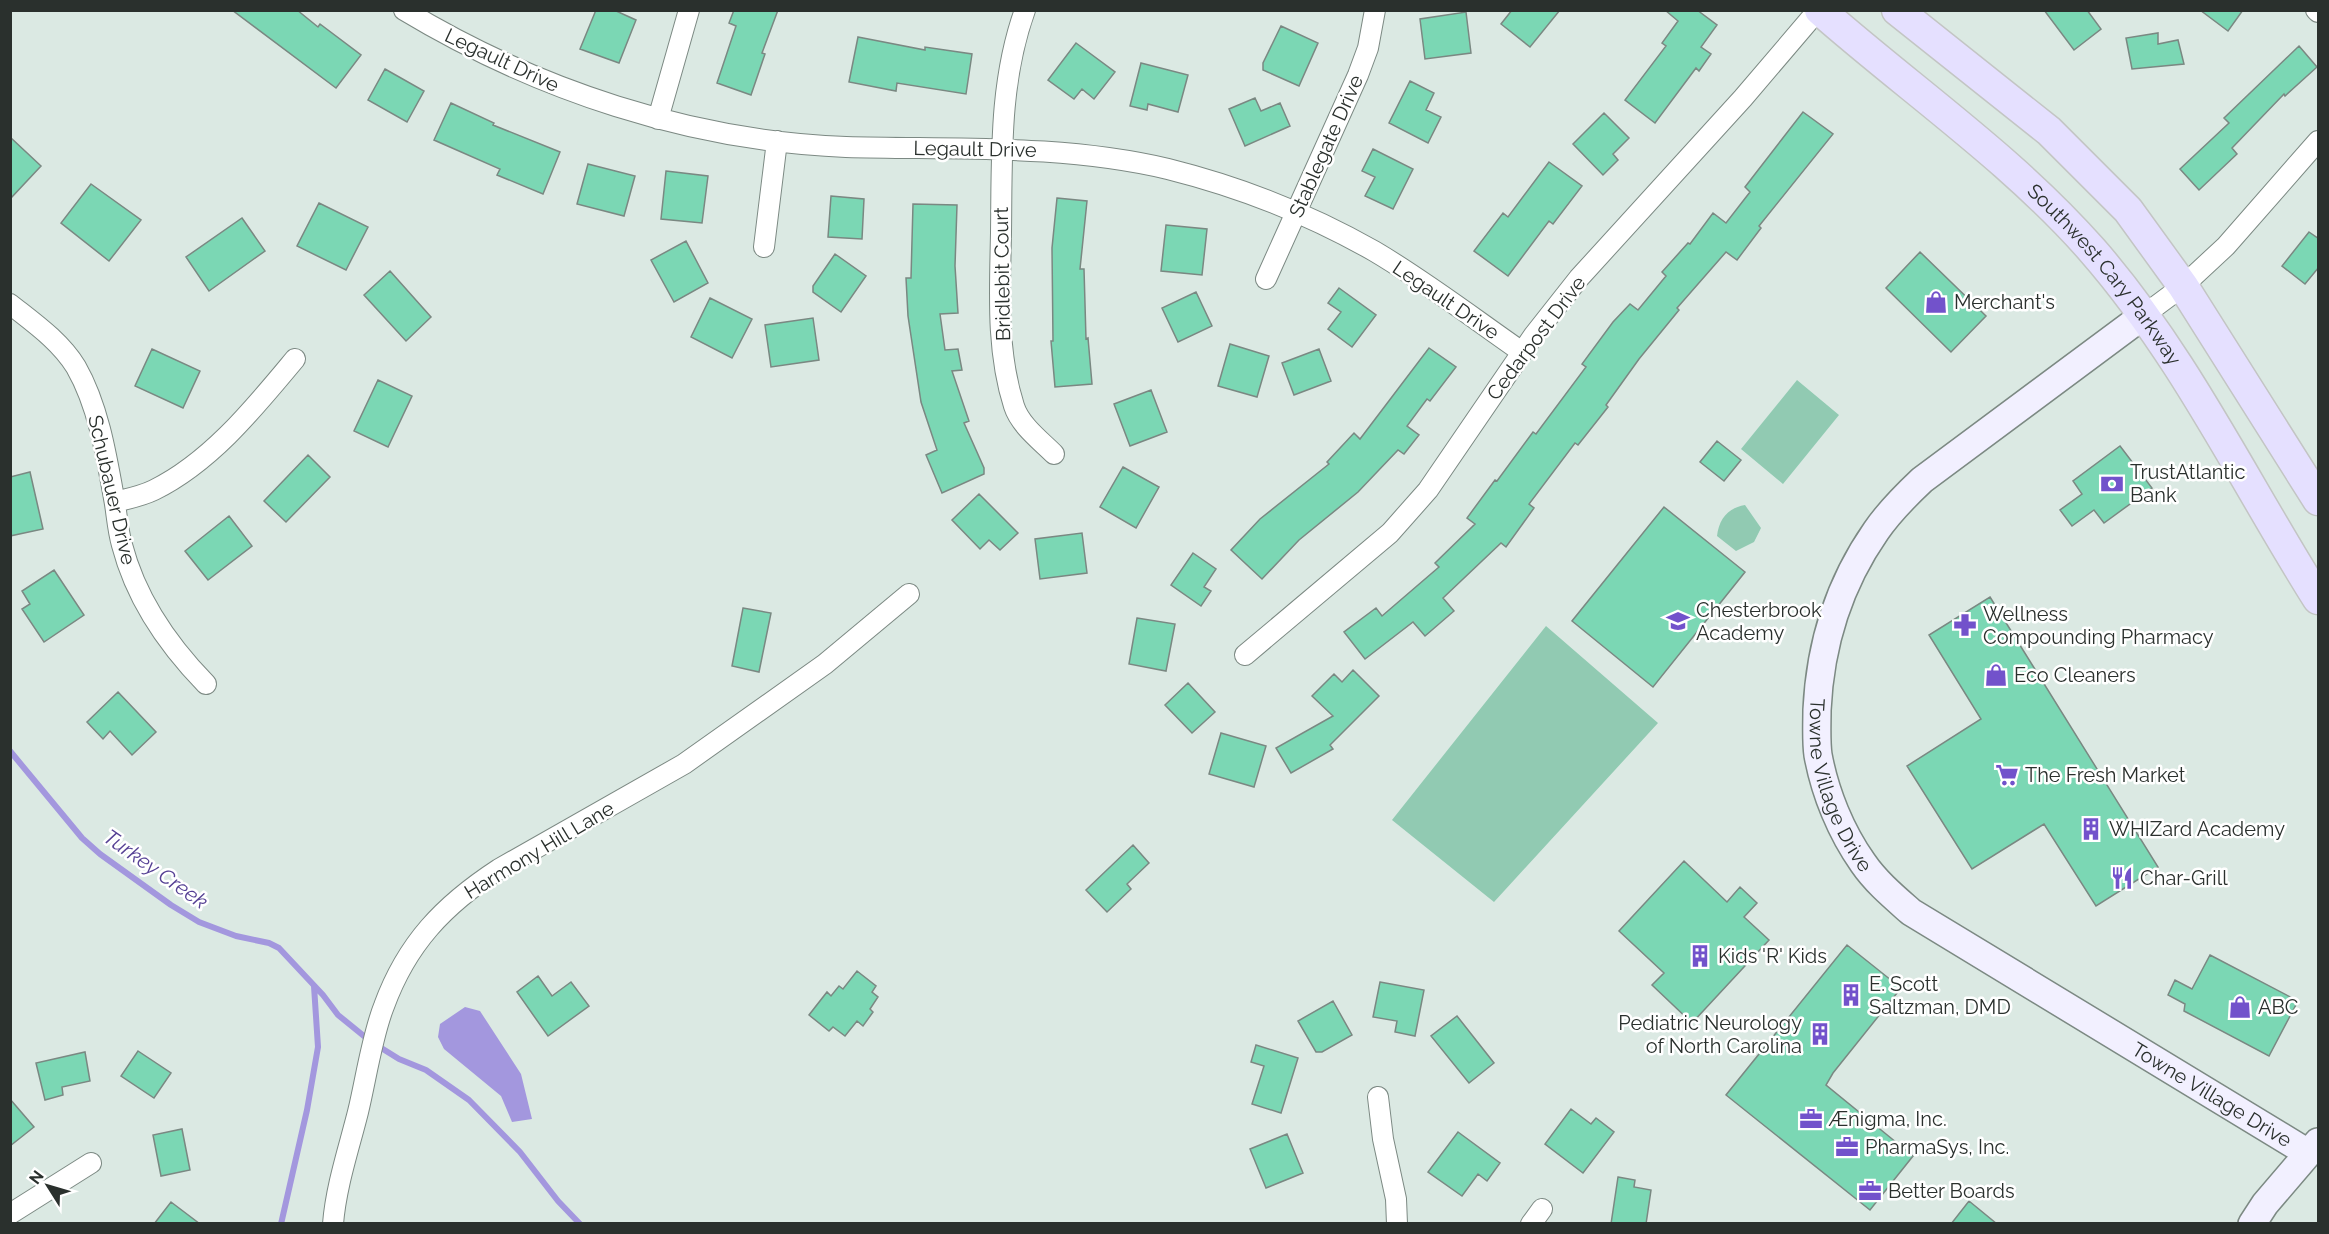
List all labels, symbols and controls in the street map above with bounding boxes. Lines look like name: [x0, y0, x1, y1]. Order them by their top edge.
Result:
street label: Legault Drive: [441, 23, 563, 97]
street label: Stablegate Drive: [1284, 71, 1368, 221]
street label: Legault Drive: [913, 136, 1037, 162]
street label: Southwest Cary Parkway: [2023, 179, 2186, 370]
street label: Bridlebit Court: [989, 206, 1015, 341]
street label: Legault Drive: [1388, 256, 1504, 345]
street label: Cedarpost Drive: [1482, 271, 1591, 405]
shop icon: Merchant's: [1923, 289, 1949, 315]
place label: Merchant's: [1954, 290, 2055, 314]
street label: Schubauer Drive: [83, 413, 141, 567]
place label: TrustAtlantic Bank: [2130, 460, 2245, 507]
bank icon: TrustAtlantic Bank: [2099, 471, 2125, 497]
place label: Chesterbrook Academy: [1696, 598, 1822, 645]
place label: Wellness Compounding Pharmacy: [1983, 602, 2214, 649]
school or university icon: Chesterbrook Academy: [1665, 608, 1691, 634]
pharmacy icon: Wellness Compounding Pharmacy: [1952, 612, 1978, 638]
shop icon: Eco Cleaners: [1983, 662, 2009, 688]
place label: Eco Cleaners: [2014, 663, 2136, 687]
street label: Towne Village Drive: [1805, 698, 1878, 877]
supermarket icon: The Fresh Market: [1994, 762, 2020, 788]
place label: The Fresh Market: [2025, 763, 2186, 787]
street label: Harmony Hill Lane: [460, 796, 618, 904]
building icon: WHIZard Academy: [2078, 816, 2104, 842]
place label: WHIZard Academy: [2109, 817, 2285, 841]
water label: Turkey Creek: [99, 824, 213, 914]
restaurant icon: Char-Grill: [2109, 865, 2135, 891]
place label: Char-Grill: [2140, 866, 2228, 890]
building icon: Kids 'R' Kids: [1687, 943, 1713, 969]
place label: Kids 'R' Kids: [1718, 944, 1827, 968]
place label: E. Scott Saltzman, DMD: [1869, 972, 2011, 1019]
building icon: E. Scott Saltzman, DMD: [1838, 982, 1864, 1008]
shop icon: ABC: [2227, 994, 2253, 1020]
place label: ABC: [2258, 995, 2299, 1019]
place label: Pediatric Neurology of North Carolina: [1618, 1011, 1802, 1058]
building icon: Pediatric Neurology of North Carolina: [1807, 1021, 1833, 1047]
street label: Towne Village Drive: [2128, 1037, 2296, 1152]
office icon: Ænigma, Inc.: [1798, 1106, 1824, 1132]
place label: Ænigma, Inc.: [1828, 1107, 1947, 1131]
office icon: PharmaSys, Inc.: [1834, 1134, 1860, 1160]
place label: PharmaSys, Inc.: [1865, 1135, 2009, 1159]
north arrow: [18, 1156, 78, 1216]
text: N: [25, 1167, 48, 1188]
office icon: Better Boards: [1857, 1178, 1883, 1204]
place label: Better Boards: [1888, 1179, 2015, 1203]

